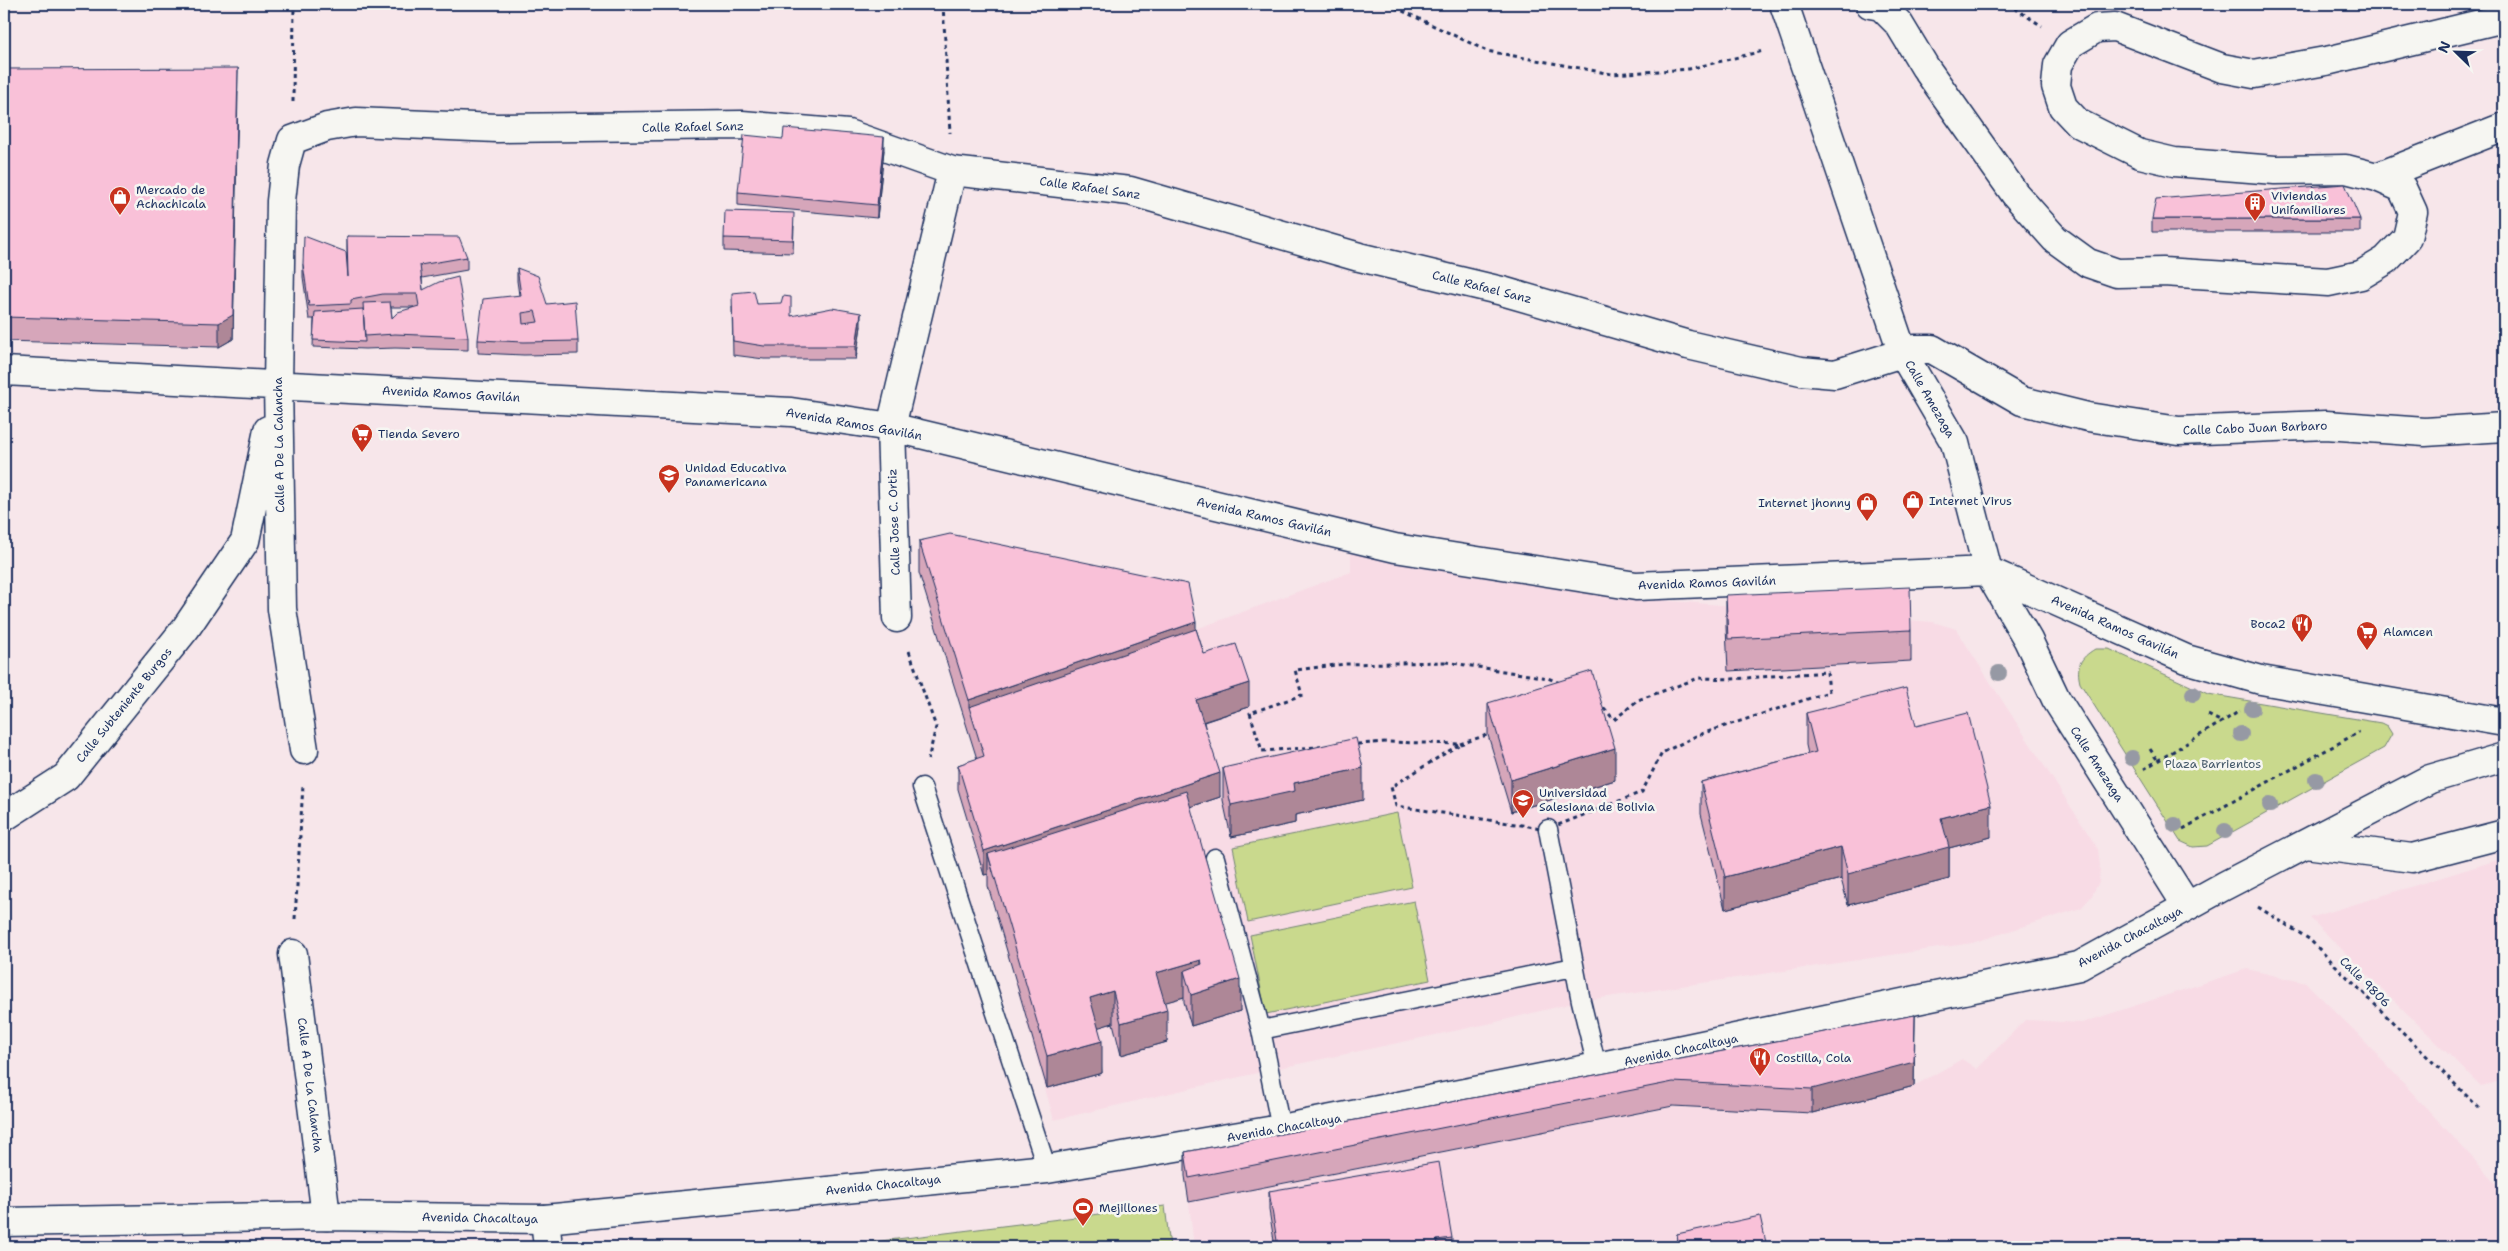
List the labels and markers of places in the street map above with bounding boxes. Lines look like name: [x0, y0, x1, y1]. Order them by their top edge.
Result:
place label: Mercado de Achachicala: [136, 182, 207, 212]
shop icon: Mercado de Achachicala: [108, 185, 132, 216]
place label: Viviendas Unifamiliares: [2271, 188, 2346, 218]
building icon: Viviendas Unifamiliares: [2243, 191, 2267, 222]
supermarket icon: Tienda Severo: [350, 422, 374, 453]
place label: Tienda Severo: [378, 426, 460, 442]
place label: Unidad Educativa Panamericana: [685, 460, 787, 490]
school or university icon: Unidad Educativa Panamericana: [657, 463, 681, 494]
shop icon: Internet Virus: [1901, 489, 1925, 520]
shop icon: Internet jhonny: [1855, 491, 1879, 522]
place label: Internet Virus: [1929, 493, 2012, 509]
place label: Internet jhonny: [1758, 495, 1851, 511]
restaurant icon: Boca2: [2290, 612, 2314, 643]
place label: Boca2: [2250, 616, 2286, 632]
supermarket icon: Alamcen: [2355, 620, 2379, 651]
place label: Alamcen: [2383, 624, 2433, 640]
place label: Universidad Salesiana de Bolivia: [1539, 785, 1655, 815]
school or university icon: Universidad Salesiana de Bolivia: [1511, 788, 1535, 819]
restaurant icon: Costilla, Cola: [1748, 1046, 1772, 1077]
place label: Costilla, Cola: [1776, 1050, 1852, 1066]
sports icon: Mejillones: [1071, 1196, 1095, 1227]
place label: Mejillones: [1099, 1200, 1158, 1216]

